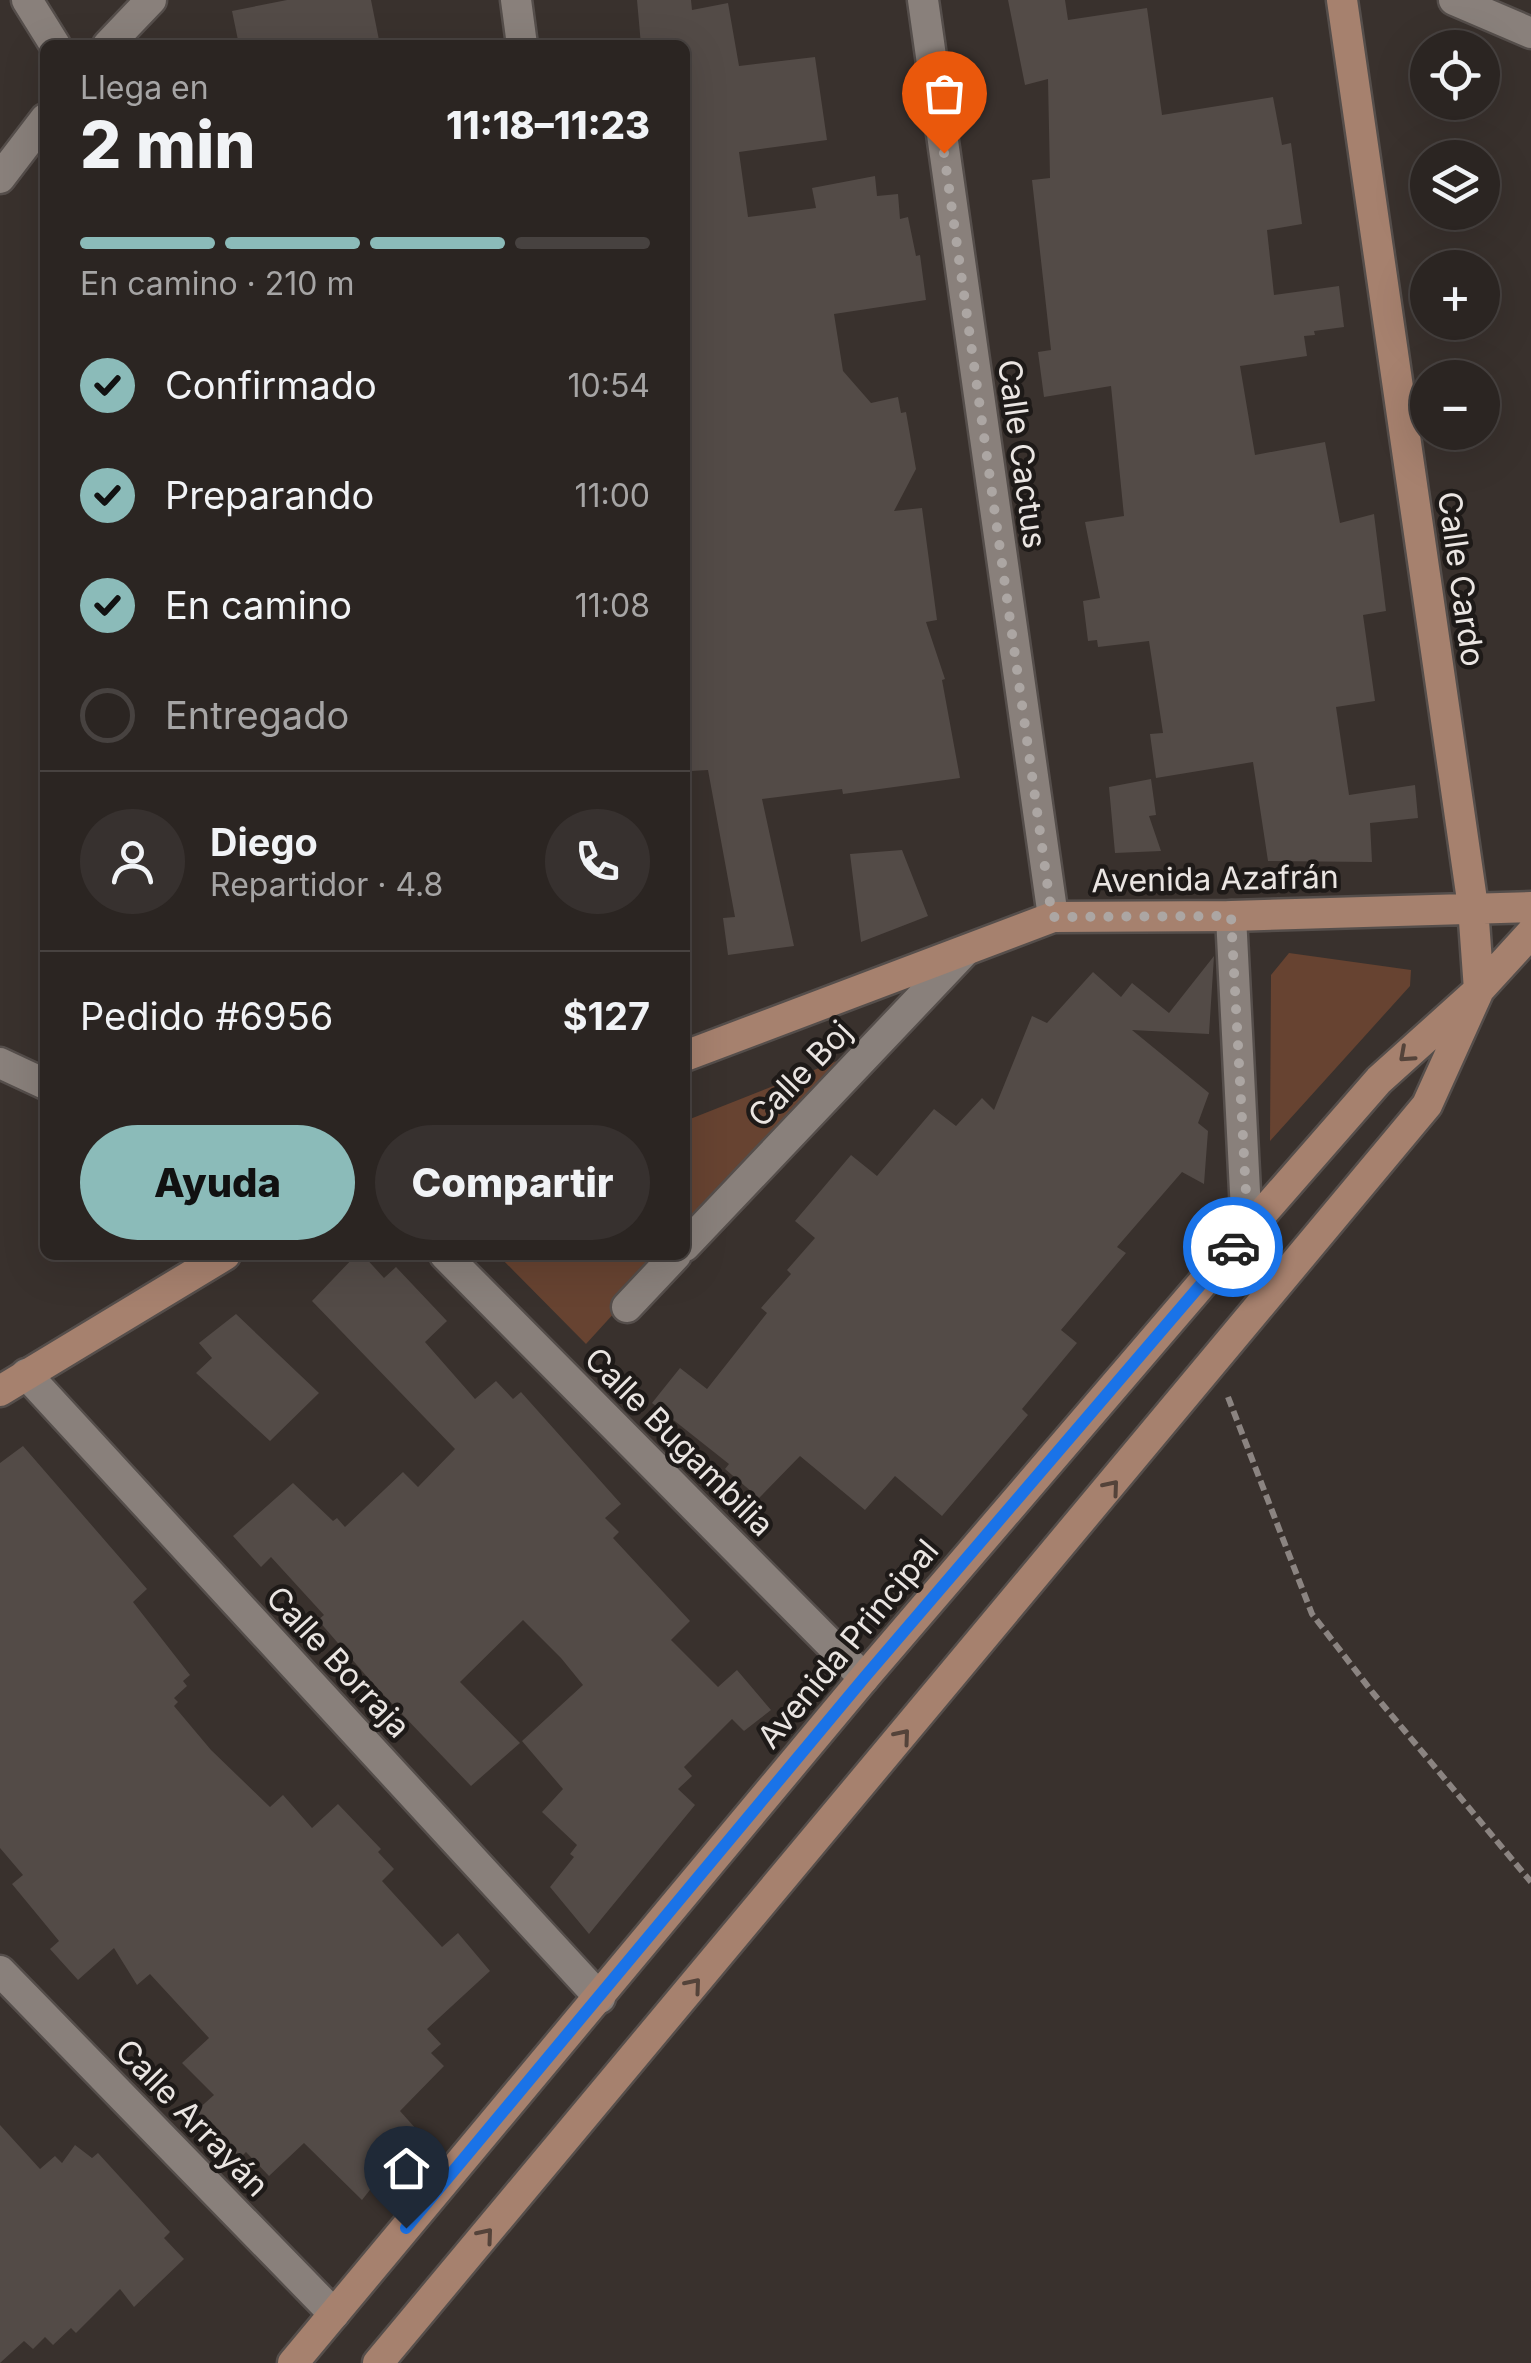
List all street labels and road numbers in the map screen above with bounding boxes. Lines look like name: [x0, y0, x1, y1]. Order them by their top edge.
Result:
street label: Calle Cactus: [990, 357, 1055, 551]
street label: Calle Cardo: [1430, 489, 1493, 669]
street label: Avenida Azafrán: [1091, 857, 1339, 900]
street label: Calle Boj: [740, 1012, 860, 1135]
street label: Calle Bugambilia: [577, 1339, 782, 1544]
street label: Avenida Principal: [749, 1531, 946, 1756]
street label: Calle Borraja: [258, 1578, 418, 1745]
street label: Calle Arrayán: [108, 2031, 277, 2204]

